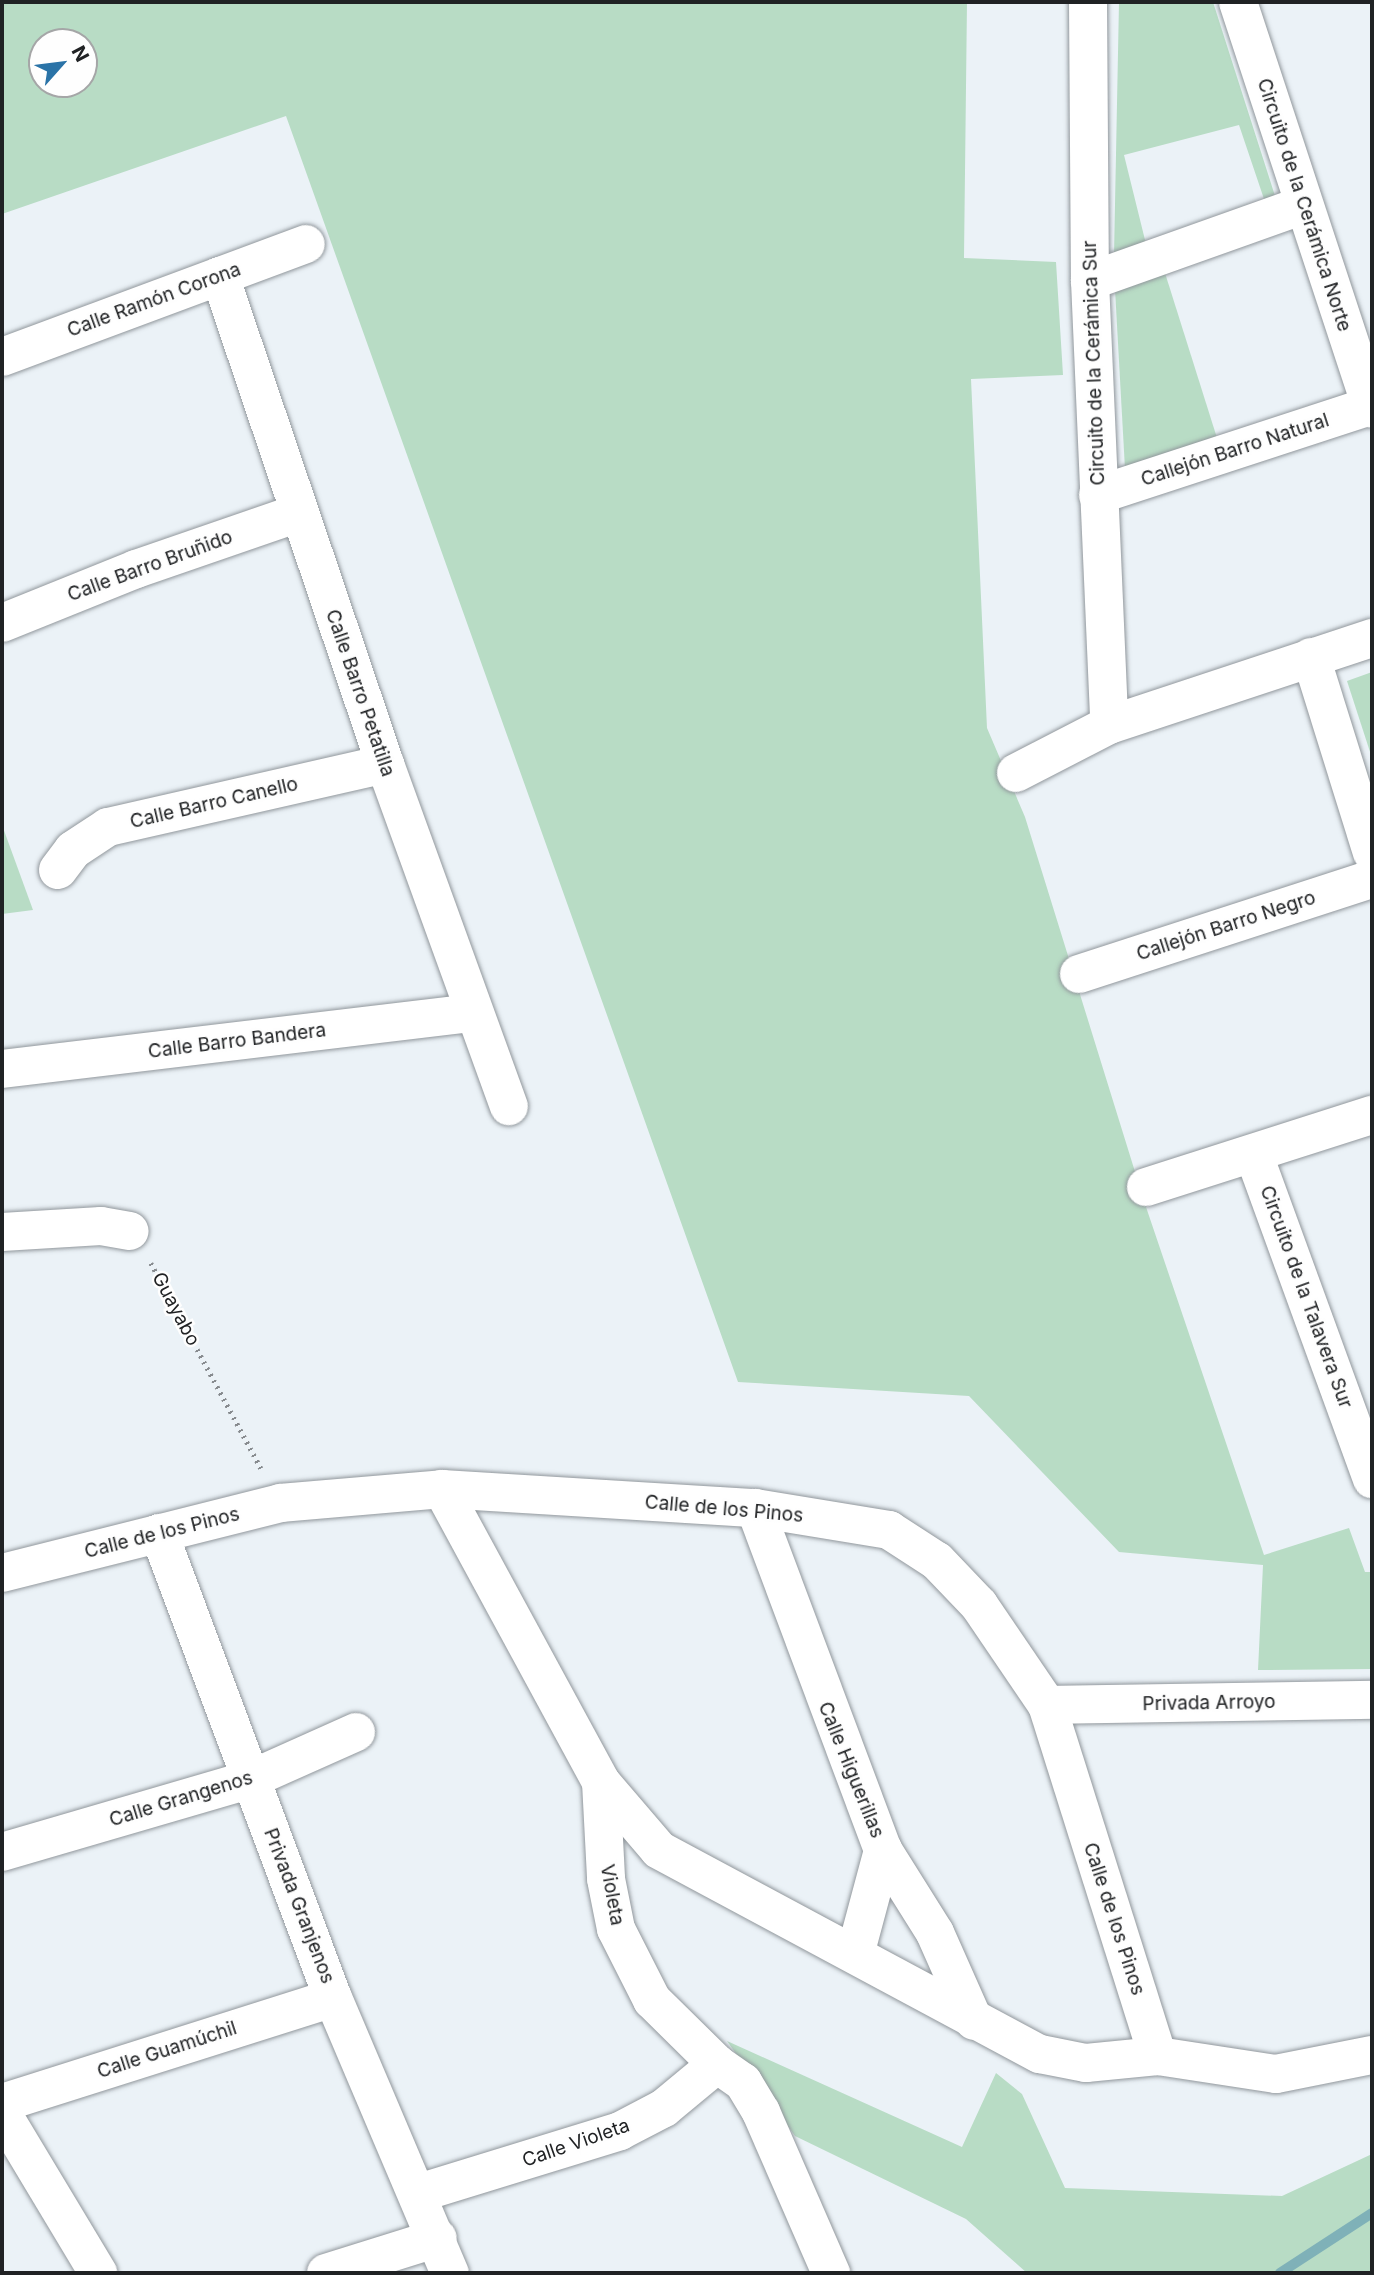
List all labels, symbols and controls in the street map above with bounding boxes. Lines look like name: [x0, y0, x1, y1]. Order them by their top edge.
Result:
north arrow: [28, 28, 98, 98]
text: N: [67, 42, 94, 66]
street label: Circuito de la Cerámica Norte: [1252, 76, 1356, 334]
street label: Circuito de la Cerámica Sur: [1078, 240, 1110, 486]
street label: Calle Ramón Corona: [64, 258, 244, 342]
street label: Callejón Barro Natural: [1138, 409, 1332, 491]
street label: Calle Barro Bruñido: [64, 526, 236, 606]
street label: Calle Barro Petatilla: [321, 607, 399, 779]
street label: Calle Barro Canello: [128, 773, 300, 833]
street label: Callejón Barro Negro: [1134, 886, 1318, 966]
street label: Calle Barro Bandera: [147, 1019, 327, 1063]
street label: Circuito de la Talavera Sur: [1255, 1183, 1357, 1411]
street label: Guayabo: [147, 1268, 205, 1350]
street label: Calle de los Pinos: [644, 1491, 804, 1527]
street label: Calle de los Pinos: [82, 1503, 242, 1563]
street label: Privada Arroyo: [1142, 1690, 1276, 1716]
street label: Calle Higuerillas: [813, 1699, 889, 1841]
street label: Calle Grangenos: [107, 1766, 255, 1832]
street label: Privada Granjenos: [259, 1825, 339, 1987]
street label: Calle de los Pinos: [1079, 1840, 1149, 1998]
street label: Violeta: [595, 1863, 629, 1927]
street label: Calle Guamúchil: [94, 2017, 240, 2083]
street label: Calle Violeta: [519, 2114, 633, 2172]

